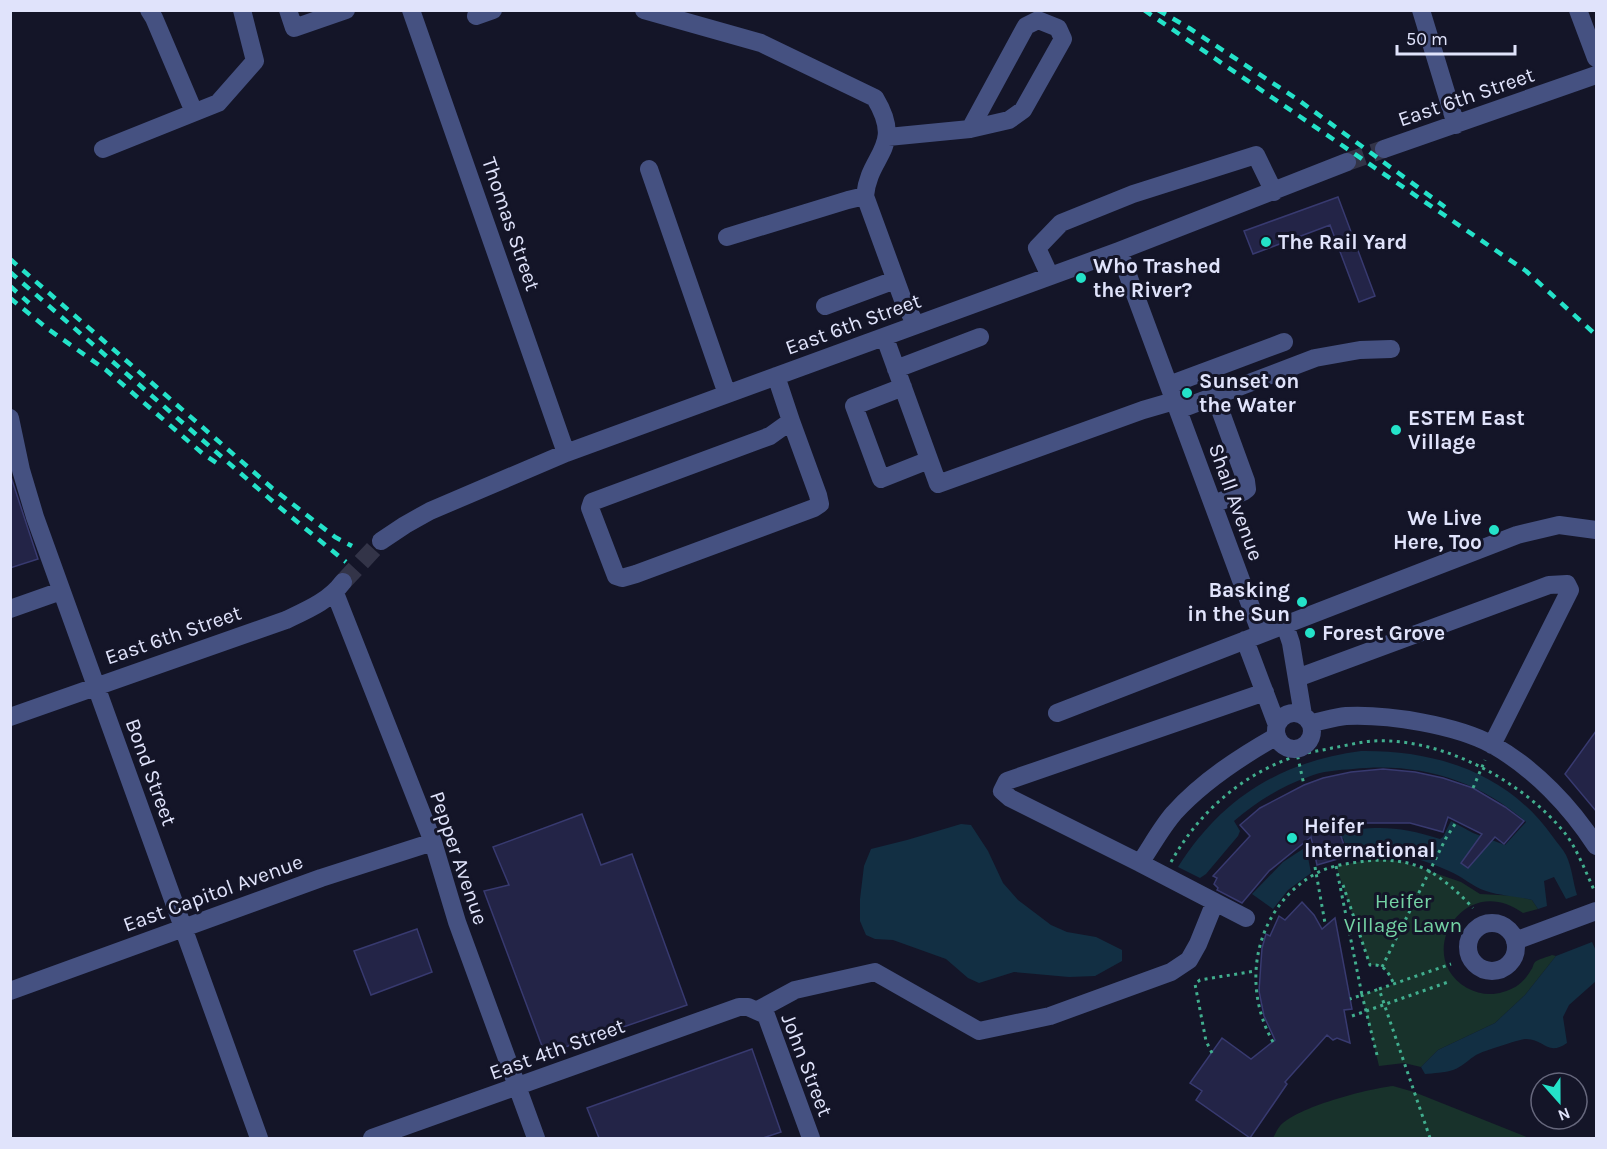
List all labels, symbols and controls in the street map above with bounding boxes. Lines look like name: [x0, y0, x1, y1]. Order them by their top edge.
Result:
scale bar: [1397, 18, 1516, 56]
text: 50 m: [1406, 28, 1448, 50]
street label: East 6th Street: [1395, 62, 1537, 132]
street label: Thomas Street: [477, 154, 545, 294]
place label: The Rail Yard: [1278, 230, 1407, 254]
marker: The Rail Yard: [1259, 235, 1273, 249]
place label: Who Trashed the River?: [1093, 254, 1221, 302]
marker: Who Trashed the River?: [1074, 271, 1088, 285]
street label: East 6th Street: [782, 288, 924, 360]
place label: Sunset on the Water: [1199, 369, 1299, 417]
marker: Sunset on the Water: [1180, 386, 1194, 400]
place label: ESTEM East Village: [1408, 406, 1525, 454]
marker: ESTEM East Village: [1389, 423, 1403, 437]
street label: Shall Avenue: [1204, 440, 1268, 564]
place label: We Live Here, Too: [1393, 506, 1482, 554]
marker: We Live Here, Too: [1487, 523, 1501, 537]
place label: Basking in the Sun: [1187, 578, 1290, 626]
marker: Basking in the Sun: [1295, 595, 1309, 609]
street label: East 6th Street: [102, 600, 244, 670]
place label: Forest Grove: [1322, 621, 1445, 645]
marker: Forest Grove: [1303, 626, 1317, 640]
street label: Bond Street: [121, 715, 182, 829]
street label: Pepper Avenue: [425, 788, 493, 928]
place label: Heifer International: [1304, 814, 1435, 862]
marker: Heifer International: [1285, 831, 1299, 845]
street label: East Capitol Avenue: [120, 849, 306, 937]
park label: Heifer Village Lawn: [1344, 889, 1462, 937]
street label: John Street: [776, 1010, 838, 1120]
street label: East 4th Street: [486, 1013, 628, 1085]
north arrow: [1529, 1071, 1589, 1131]
text: N: [1555, 1104, 1573, 1125]

